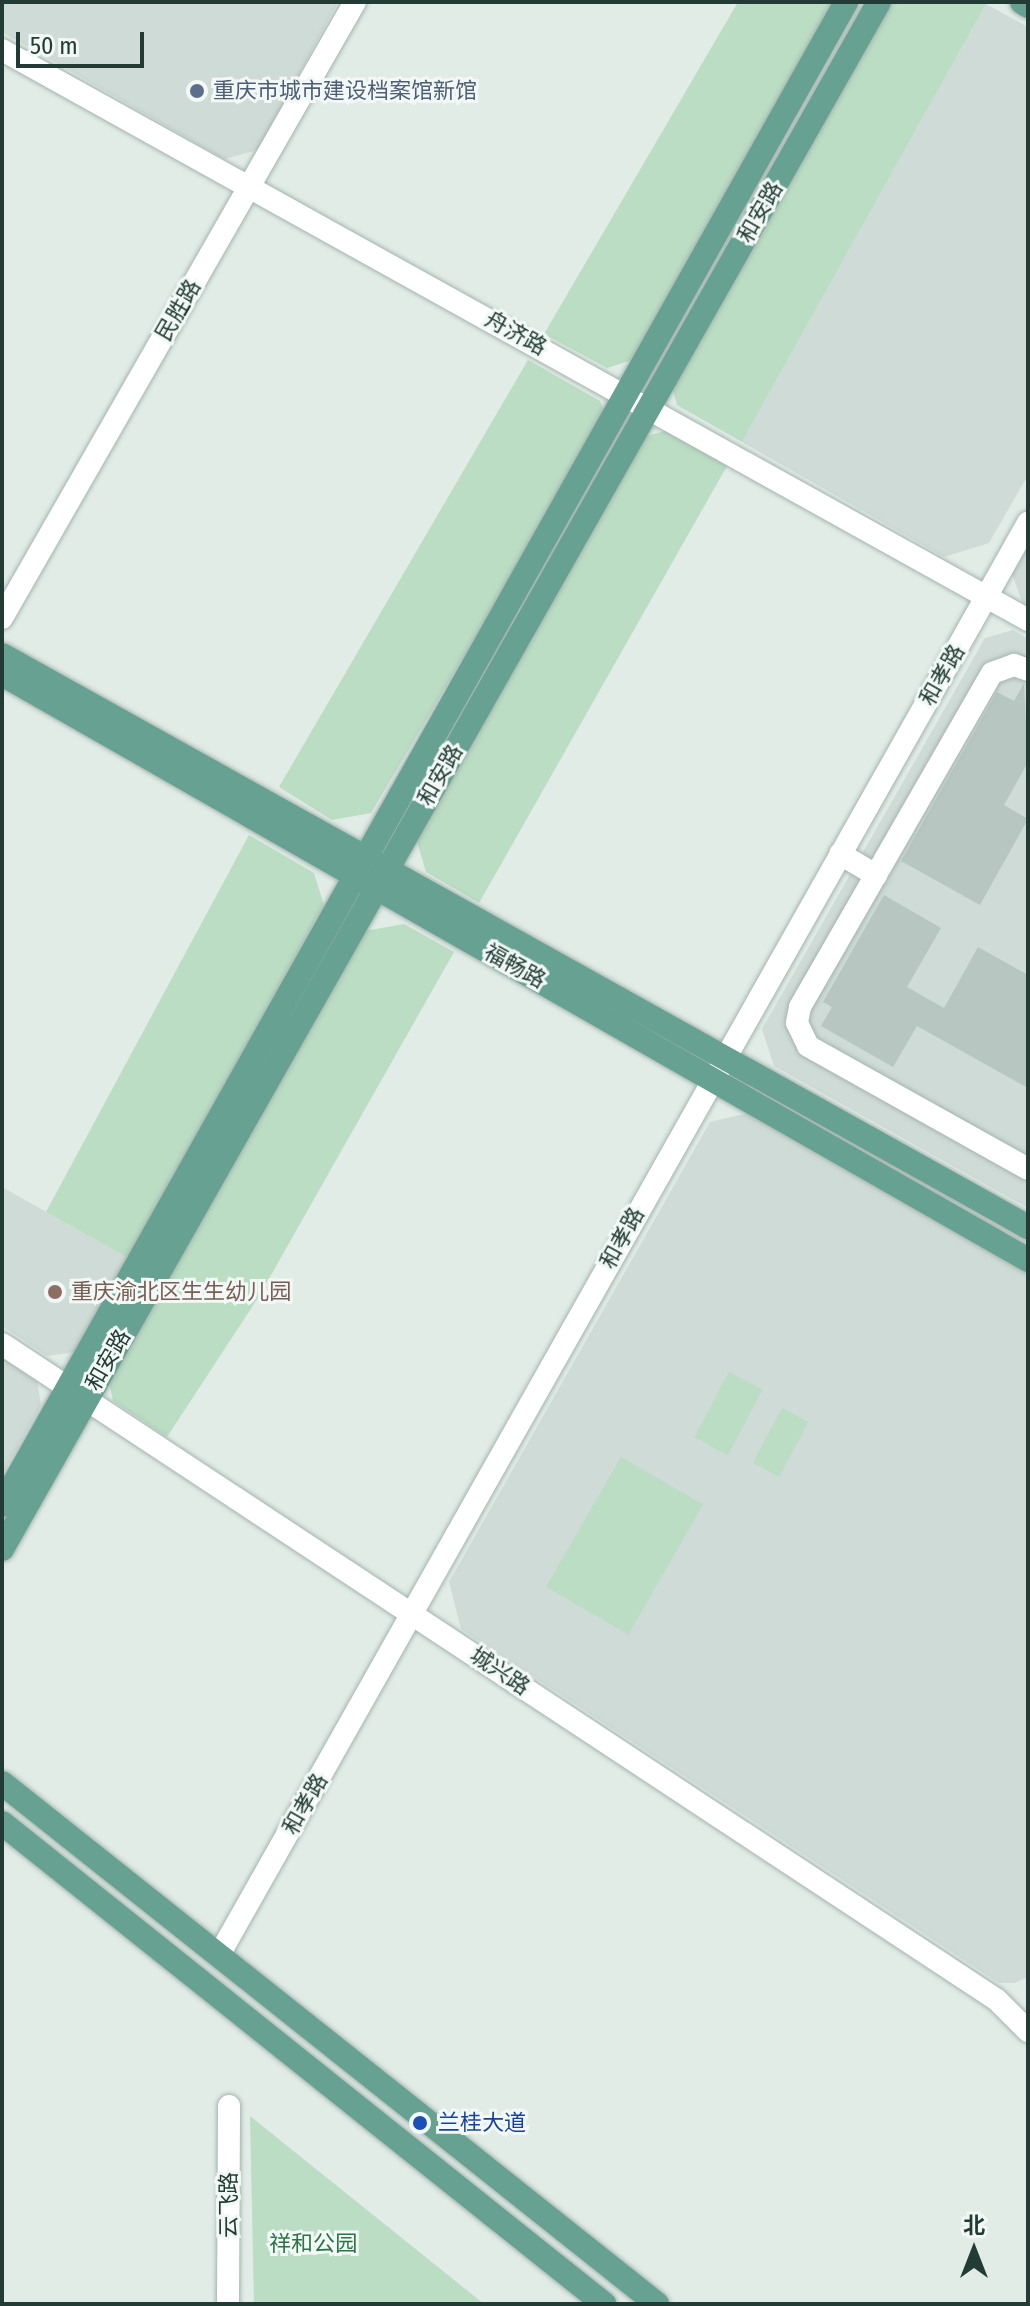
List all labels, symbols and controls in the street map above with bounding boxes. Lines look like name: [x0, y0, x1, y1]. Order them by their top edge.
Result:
scale bar: [20, 16, 148, 66]
text: 50 m: [30, 32, 78, 60]
place label: 重庆市城市建设档案馆新馆: [213, 78, 477, 104]
marker: 重庆市城市建设档案馆新馆: [188, 82, 206, 100]
street label: 和安路: [732, 177, 788, 247]
street label: 民胜路: [150, 275, 206, 345]
street label: 舟济路: [481, 305, 551, 361]
street label: 和孝路: [914, 640, 970, 710]
street label: 和安路: [412, 740, 468, 810]
street label: 福畅路: [480, 938, 550, 994]
street label: 和孝路: [594, 1203, 650, 1273]
place label: 重庆渝北区生生幼儿园: [71, 1279, 291, 1305]
marker: 重庆渝北区生生幼儿园: [46, 1283, 64, 1301]
street label: 和安路: [80, 1325, 136, 1395]
street label: 城兴路: [465, 1642, 535, 1700]
street label: 和孝路: [277, 1769, 333, 1839]
place label: 兰桂大道: [438, 2110, 526, 2136]
marker: 兰桂大道: [409, 2112, 431, 2134]
street label: 云飞路: [216, 2172, 242, 2238]
north arrow: [934, 2210, 1014, 2290]
text: 北: [963, 2212, 985, 2239]
park label: 祥和公园: [269, 2231, 357, 2257]

